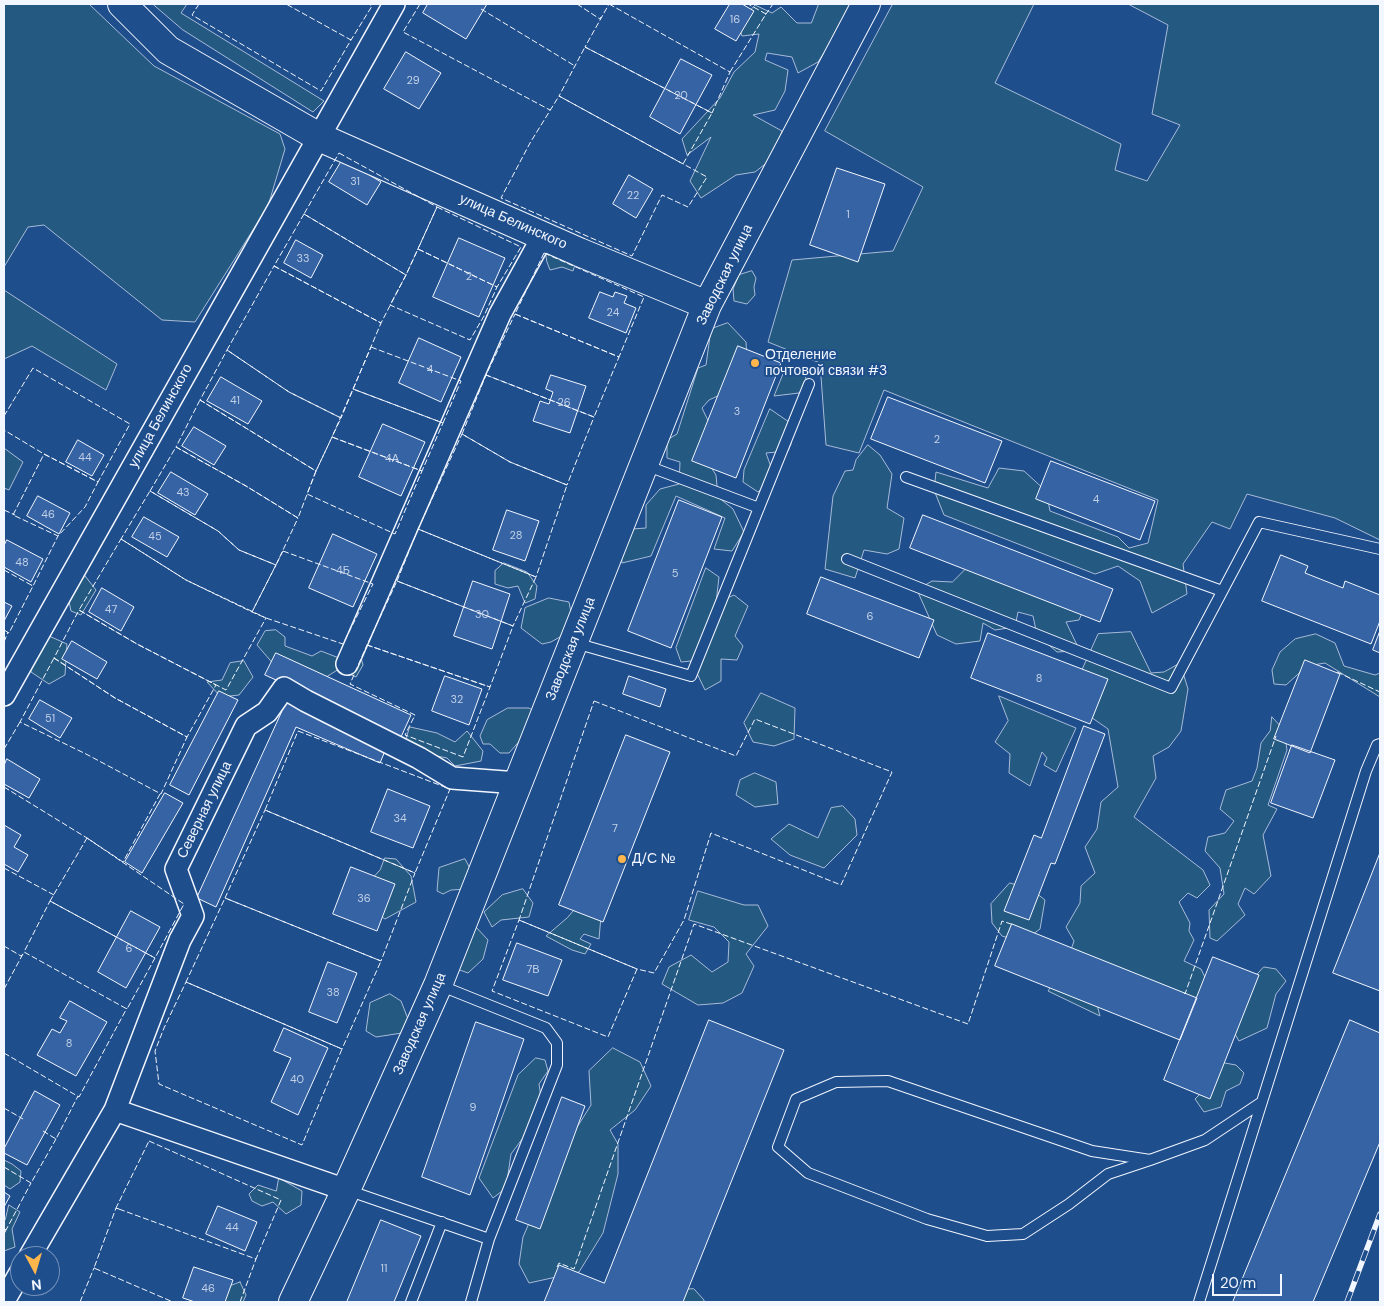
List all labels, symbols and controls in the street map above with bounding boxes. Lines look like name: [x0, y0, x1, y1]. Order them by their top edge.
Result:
house number: 16: [730, 13, 740, 27]
house number: 29: [406, 74, 420, 88]
house number: 20: [674, 89, 688, 103]
house number: 31: [350, 175, 360, 189]
house number: 22: [627, 189, 639, 203]
street label: улица Белинского: [457, 191, 569, 253]
house number: 1: [846, 208, 850, 222]
street label: Заводская улица: [693, 222, 757, 328]
house number: 33: [296, 252, 310, 266]
house number: 2: [466, 270, 472, 284]
house number: 24: [607, 306, 619, 320]
place label: Отделение почтовой связи #3: [765, 347, 887, 380]
marker: Отделение почтовой связи #3: [749, 357, 761, 369]
street label: улица Белинского: [126, 361, 196, 471]
house number: 4: [427, 363, 433, 377]
house number: 41: [230, 394, 240, 408]
house number: 26: [557, 396, 571, 410]
house number: 3: [734, 405, 740, 419]
house number: 2: [934, 433, 940, 447]
house number: 44: [78, 451, 92, 465]
house number: 4А: [385, 452, 399, 466]
house number: 43: [176, 486, 190, 500]
house number: 4: [1093, 493, 1099, 507]
house number: 46: [41, 508, 55, 522]
house number: 28: [510, 529, 522, 543]
house number: 45: [148, 530, 162, 544]
house number: 48: [15, 556, 29, 570]
house number: 4Б: [336, 564, 350, 578]
house number: 5: [672, 567, 678, 581]
street label: Заводская улица: [543, 595, 599, 703]
house number: 47: [105, 603, 117, 617]
house number: 30: [475, 608, 489, 622]
house number: 6: [867, 610, 873, 624]
house number: 8: [1036, 672, 1042, 686]
house number: 32: [451, 693, 463, 707]
house number: 51: [45, 712, 55, 726]
street label: Северная улица: [174, 759, 236, 861]
house number: 34: [393, 812, 407, 826]
house number: 7: [612, 822, 618, 836]
place label: Д/С №: [632, 851, 676, 867]
marker: Д/С №: [616, 853, 628, 865]
house number: 36: [357, 892, 371, 906]
house number: 6: [126, 942, 132, 956]
house number: 7В: [526, 963, 540, 977]
street label: Заводская улица: [390, 970, 450, 1078]
house number: 38: [326, 986, 340, 1000]
house number: 8: [66, 1037, 72, 1051]
house number: 40: [290, 1073, 304, 1087]
house number: 9: [470, 1101, 476, 1115]
house number: 44: [225, 1221, 239, 1235]
north arrow: [10, 1246, 60, 1296]
house number: 11: [381, 1262, 387, 1276]
scale bar: [1214, 1264, 1284, 1296]
text: 20 m: [1220, 1273, 1256, 1293]
text: N: [30, 1275, 42, 1294]
house number: 46: [201, 1282, 215, 1296]

